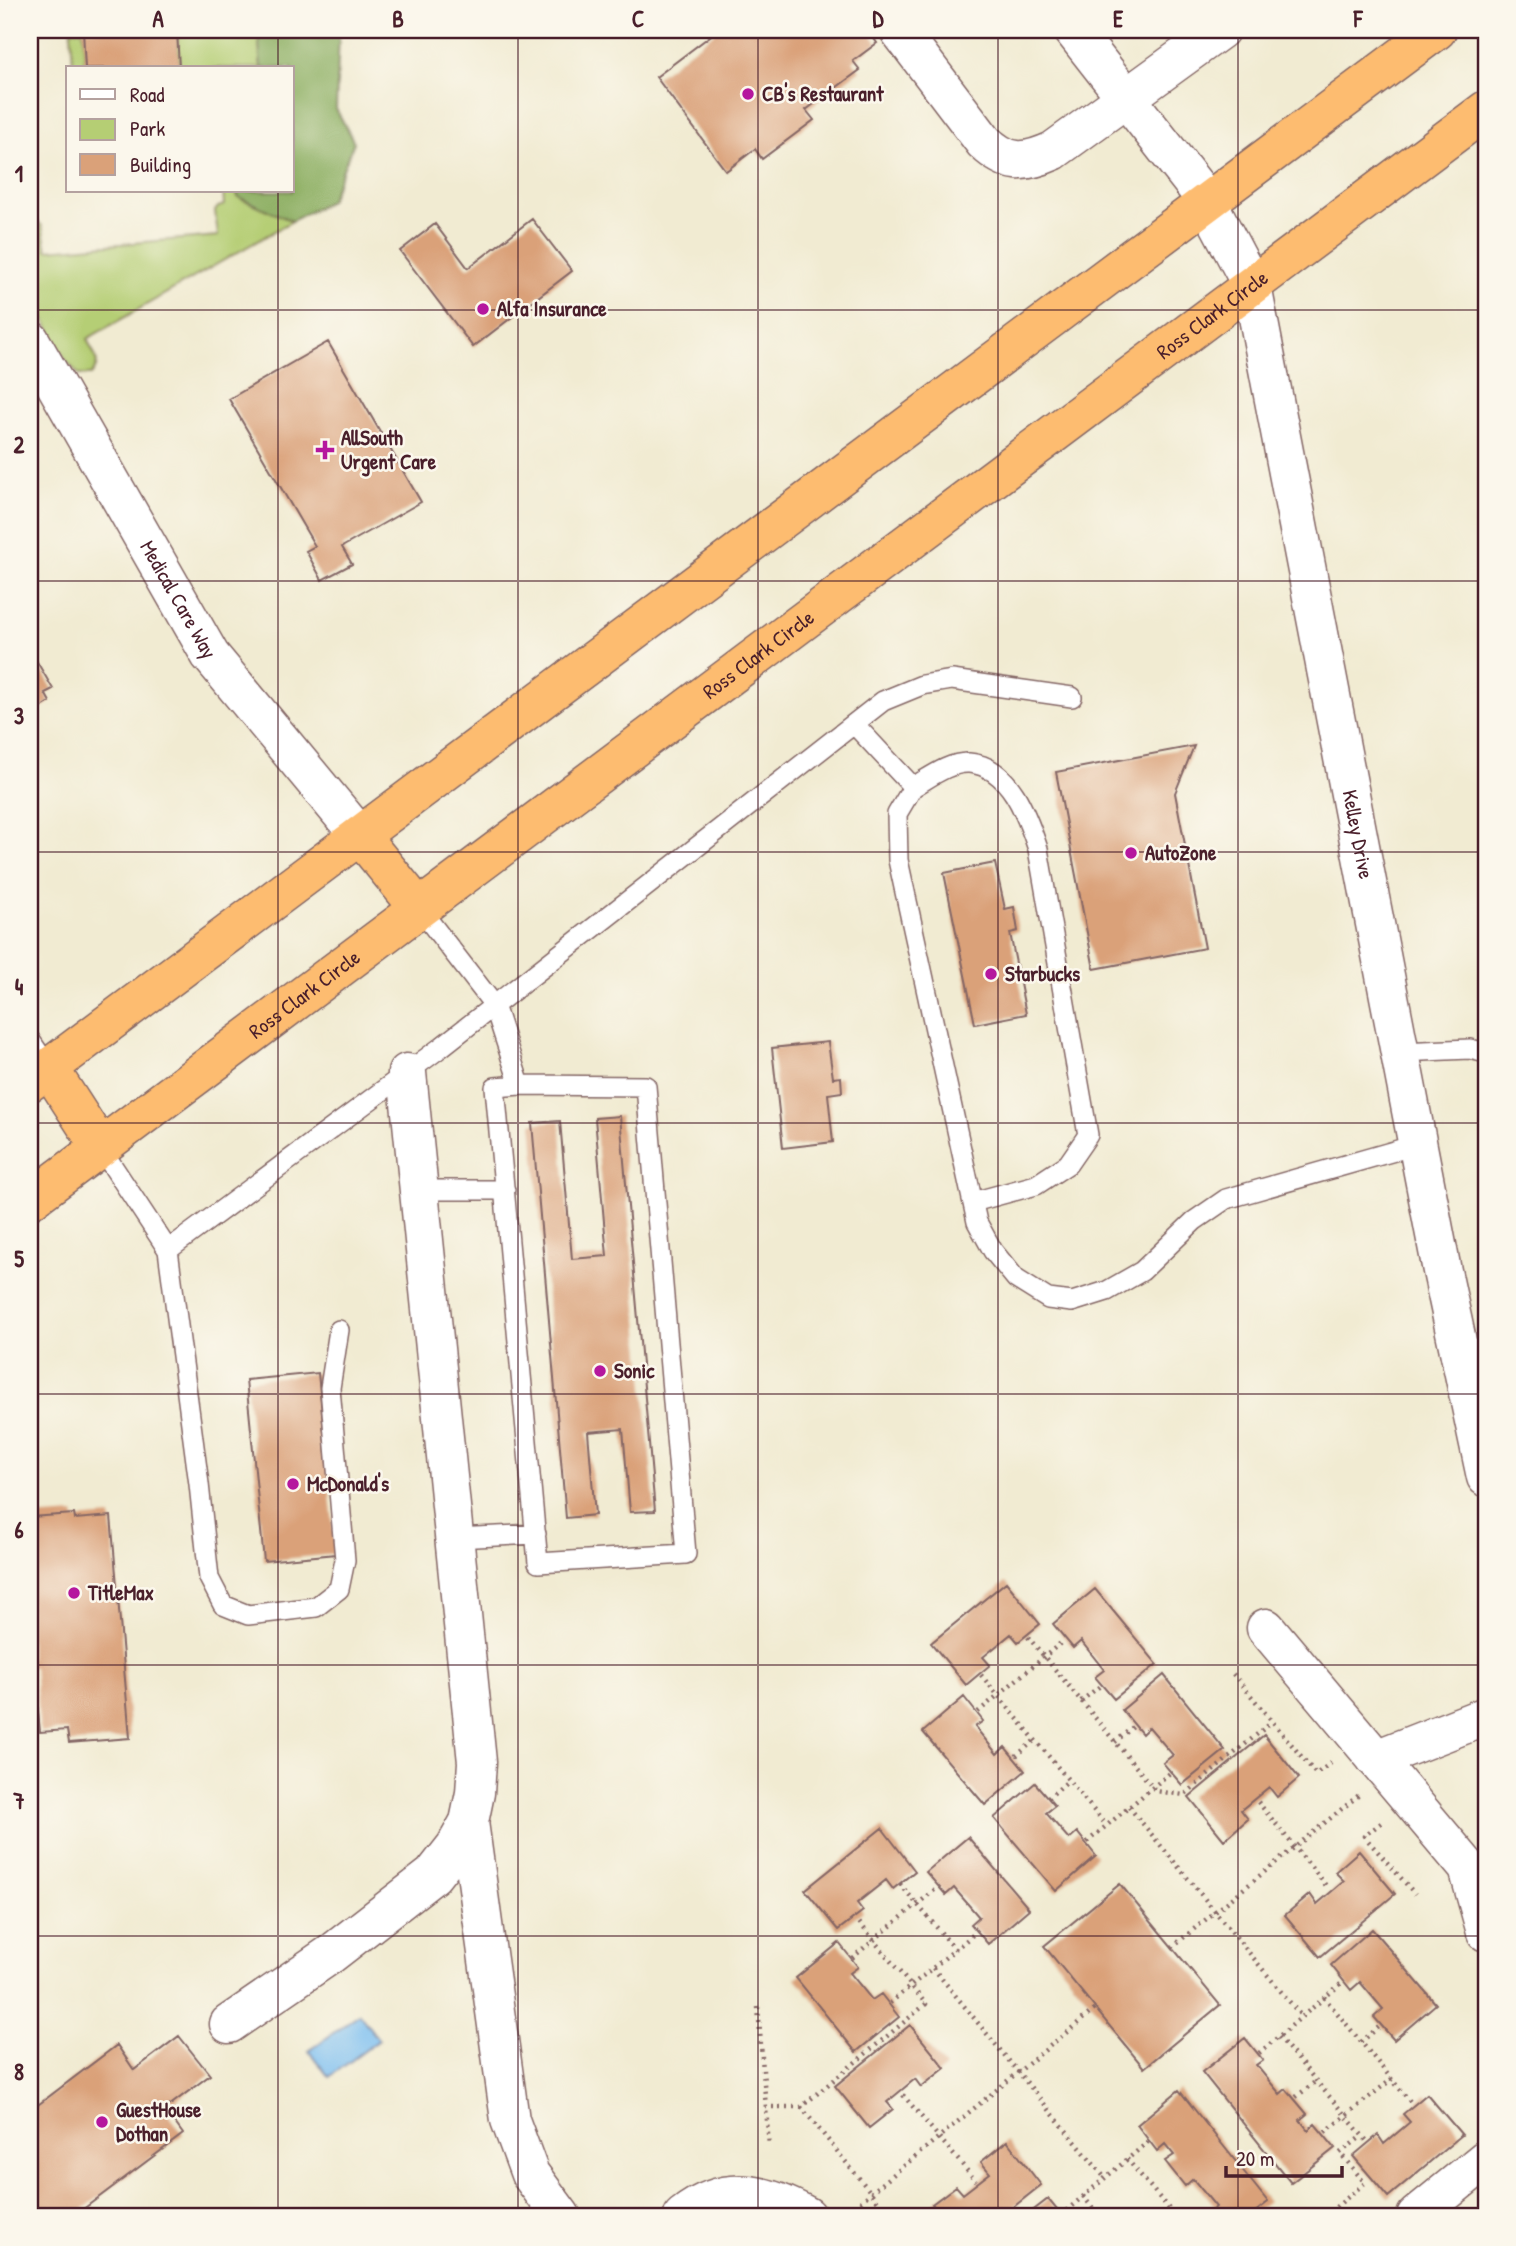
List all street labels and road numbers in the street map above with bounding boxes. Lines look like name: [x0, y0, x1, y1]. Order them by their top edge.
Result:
street label: Ross Clark Circle: [1150, 263, 1274, 366]
street label: Medical Care Way: [134, 535, 224, 664]
street label: Ross Clark Circle: [696, 603, 820, 706]
street label: Kelley Drive: [1336, 787, 1381, 881]
street label: Ross Clark Circle: [243, 943, 366, 1045]

